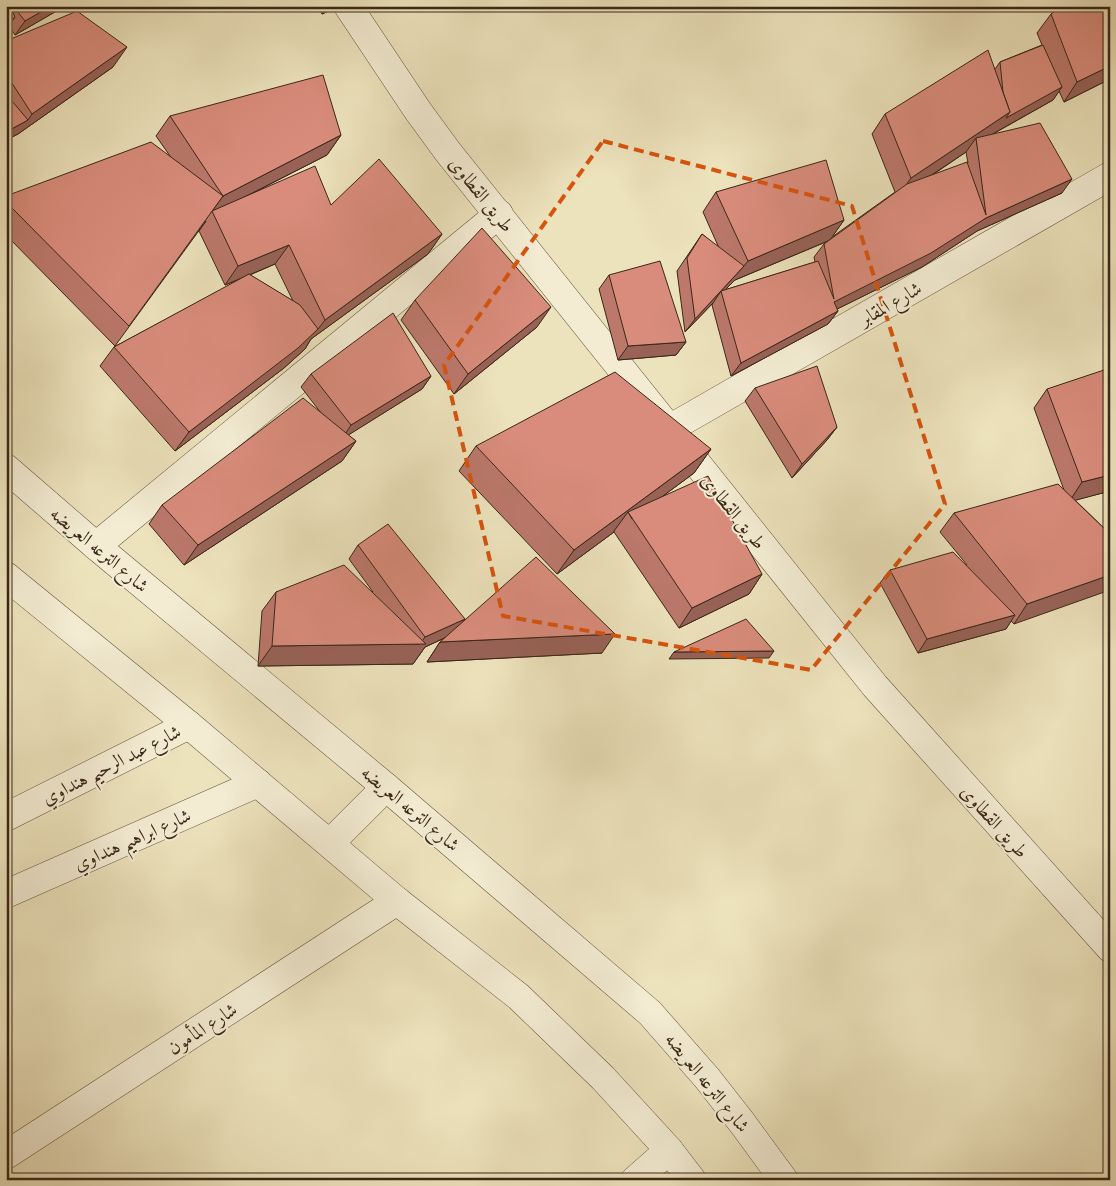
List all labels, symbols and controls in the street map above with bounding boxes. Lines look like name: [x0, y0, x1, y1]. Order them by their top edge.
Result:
street label: طريق القطاوى: [443, 153, 518, 237]
street label: شارع المقابر: [854, 277, 928, 335]
street label: طريق القطاوى: [695, 470, 770, 554]
street label: شارع الترعه العريضه: [43, 502, 153, 600]
street label: شارع عبد الرحيم هنداوي: [38, 720, 188, 817]
street label: شارع الترعه العريضه: [354, 761, 464, 859]
street label: طريق القطاوى: [955, 781, 1033, 863]
street label: شارع ابراهيم هنداوي: [70, 804, 198, 883]
street label: شارع المأمون: [162, 996, 244, 1063]
street label: شارع الترعه العريضه: [657, 1029, 754, 1139]

